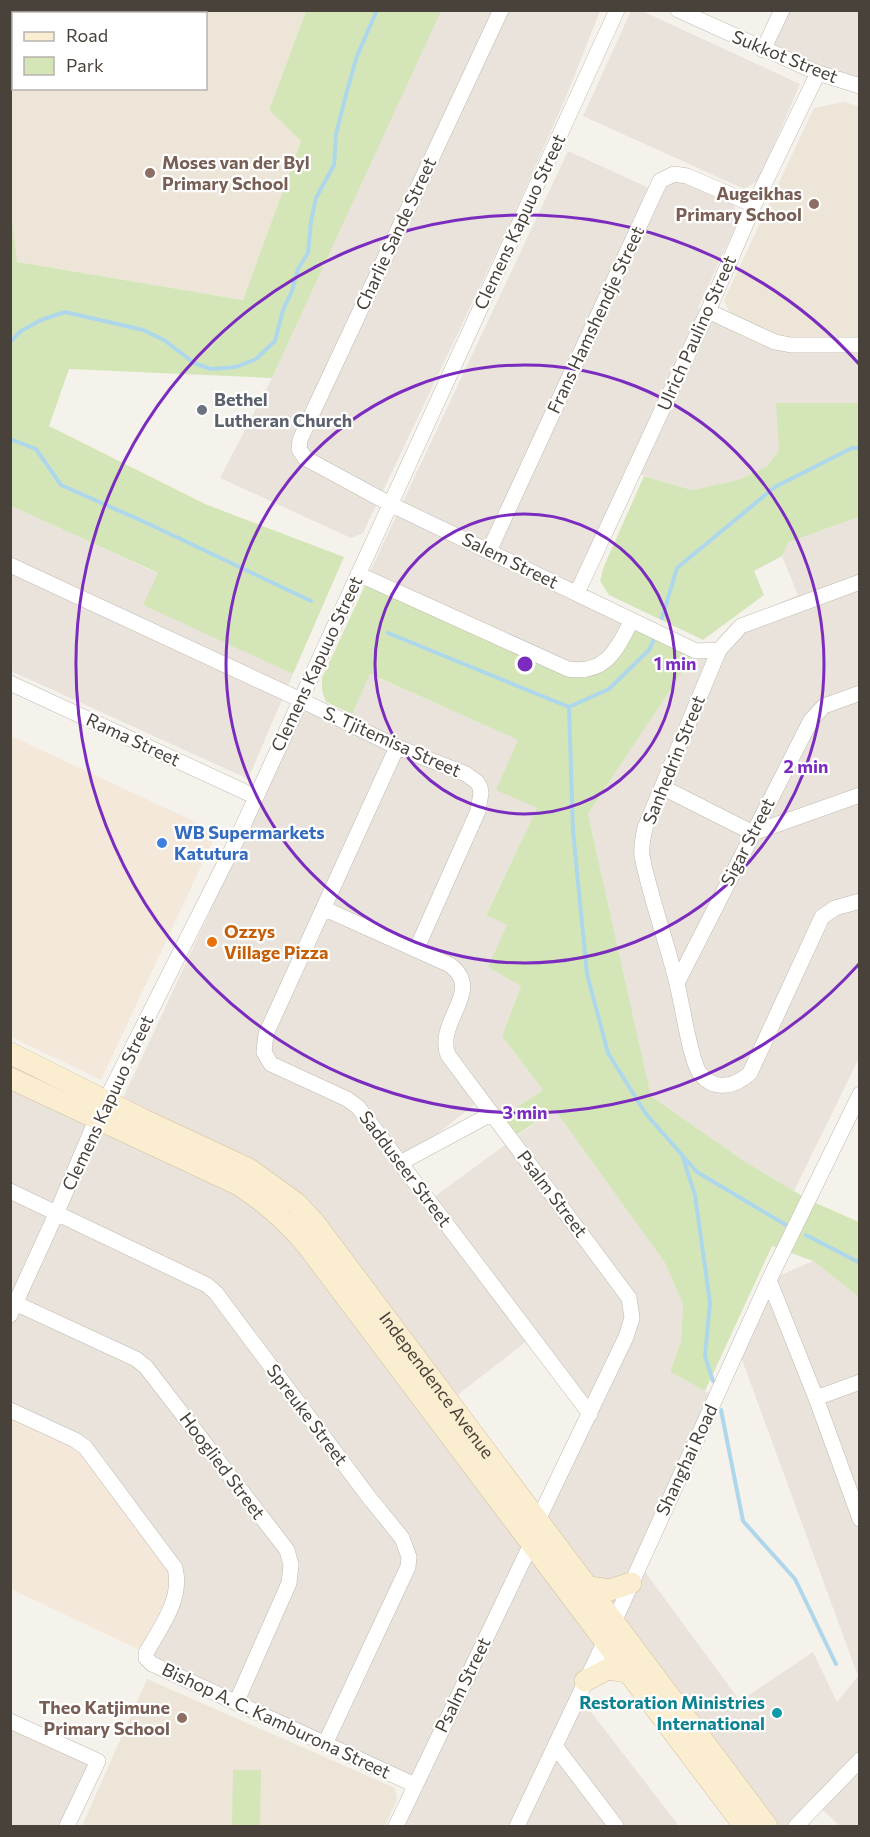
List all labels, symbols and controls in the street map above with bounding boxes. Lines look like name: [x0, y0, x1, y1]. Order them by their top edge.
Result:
legend: [12, 12, 207, 90]
text: Road: [66, 24, 108, 46]
street label: Sukkot Street: [729, 25, 841, 87]
text: Park: [66, 54, 104, 76]
street label: Clemens Kapuuo Street: [469, 130, 569, 313]
place label: Moses van der Byl Primary School: [162, 151, 310, 194]
street label: Charlie Sande Street: [350, 154, 440, 313]
marker: Moses van der Byl Primary School: [143, 166, 157, 180]
place label: Augeikhas Primary School: [676, 182, 802, 225]
marker: Augeikhas Primary School: [807, 197, 821, 211]
street label: Frans Hamshendje Street: [542, 222, 648, 417]
street label: Ulrich Paulino Street: [652, 252, 740, 414]
place label: Bethel Lutheran Church: [214, 388, 352, 431]
marker: Bethel Lutheran Church: [195, 403, 209, 417]
street label: Salem Street: [459, 527, 562, 593]
street label: Clemens Kapuuo Street: [266, 572, 366, 755]
text: 1 min: [654, 652, 696, 674]
centre of rings: [515, 654, 535, 674]
street label: Sanhedrin Street: [637, 692, 709, 827]
street label: S. Tjitemisa Street: [320, 701, 464, 781]
street label: Rama Street: [83, 708, 184, 770]
text: 2 min: [784, 755, 828, 777]
street label: Sigar Street: [716, 794, 779, 889]
place label: WB Supermarkets Katutura: [174, 821, 325, 864]
marker: WB Supermarkets Katutura: [155, 836, 169, 850]
place label: Ozzys Village Pizza: [224, 920, 328, 963]
marker: Ozzys Village Pizza: [205, 935, 219, 949]
street label: Clemens Kapuuo Street: [57, 1011, 157, 1194]
text: 3 min: [502, 1101, 548, 1123]
street label: Sadduseer Street: [355, 1106, 457, 1231]
street label: Psalm Street: [513, 1146, 593, 1241]
street label: Independence Avenue: [375, 1307, 499, 1462]
street label: Spreuke Street: [263, 1360, 353, 1469]
street label: Shanghai Road: [651, 1400, 721, 1519]
street label: Hooglied Street: [175, 1408, 270, 1523]
street label: Psalm Street: [430, 1633, 495, 1736]
street label: Bishop A. C. Kamburona Street: [159, 1657, 394, 1783]
place label: Restoration Ministries International: [579, 1691, 765, 1734]
place label: Theo Katjimune Primary School: [39, 1696, 170, 1739]
marker: Restoration Ministries International: [770, 1706, 784, 1720]
marker: Theo Katjimune Primary School: [175, 1711, 189, 1725]

